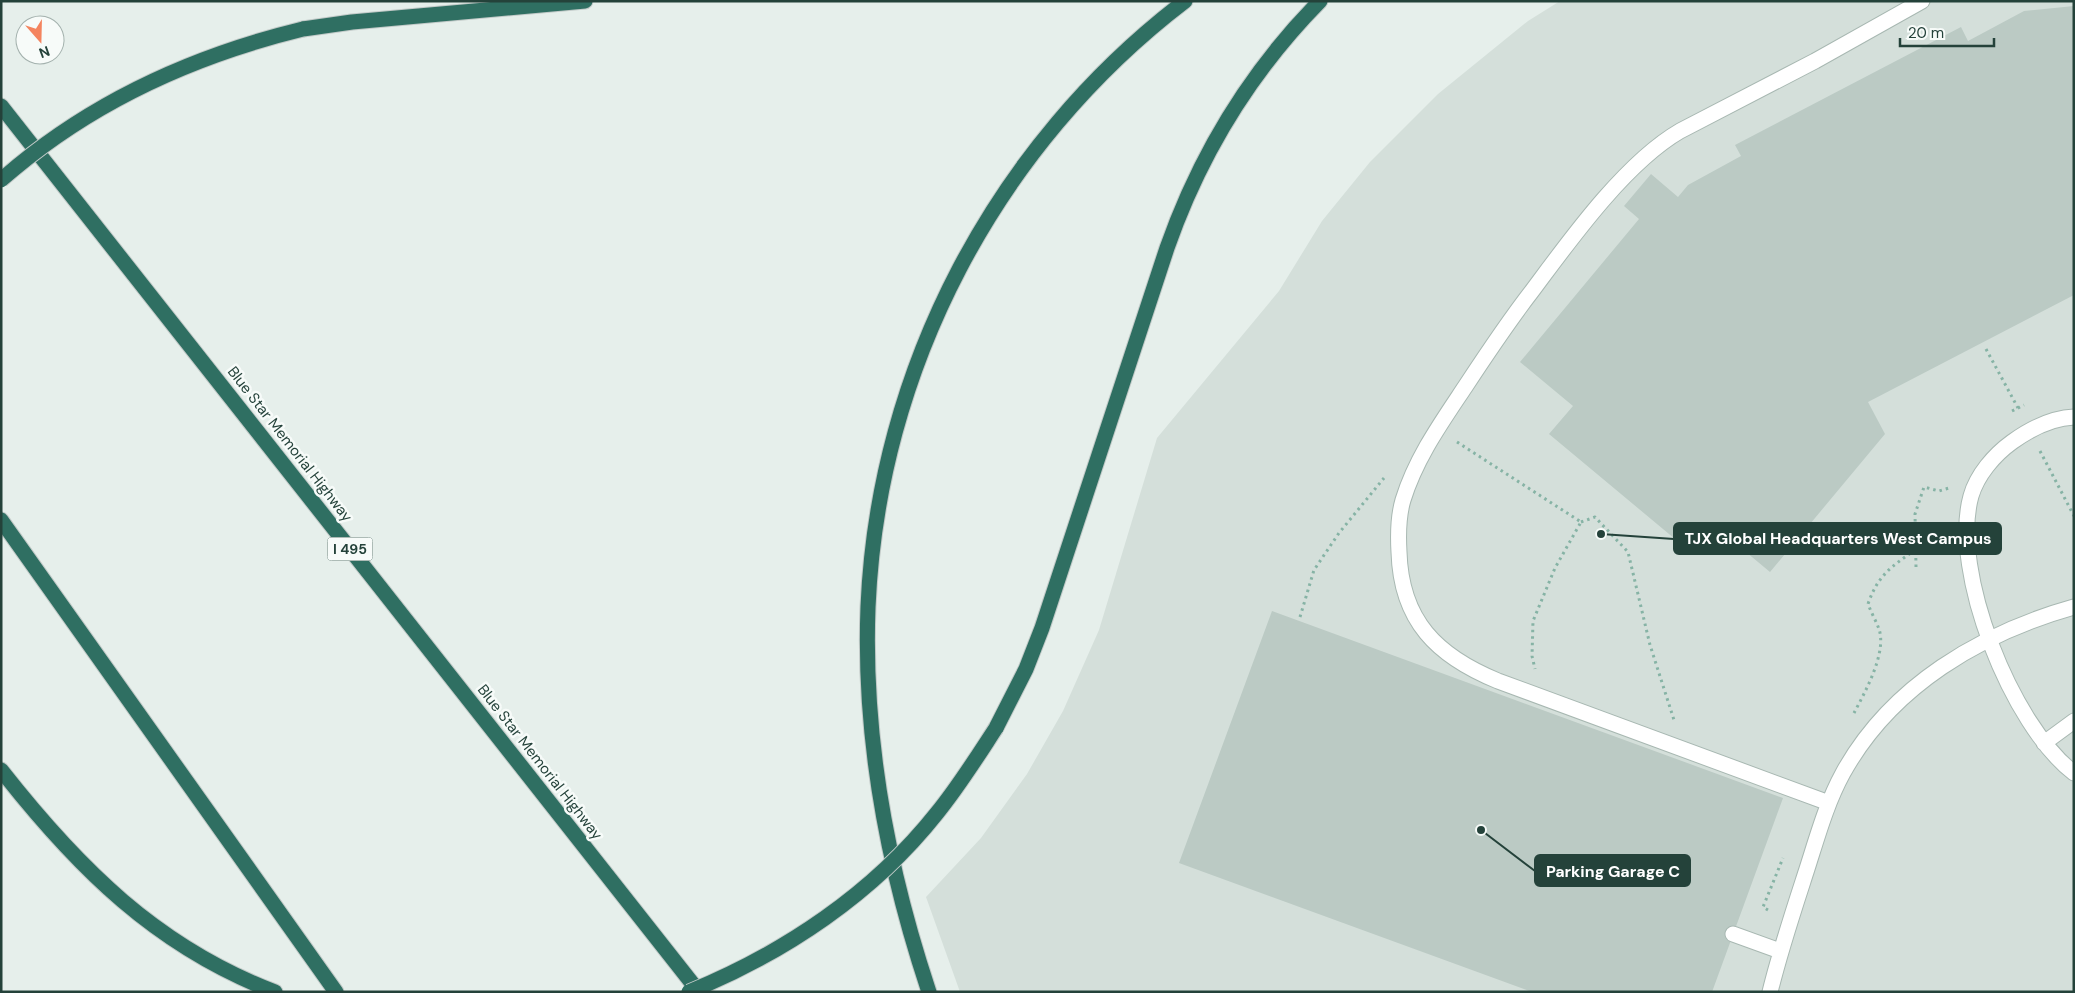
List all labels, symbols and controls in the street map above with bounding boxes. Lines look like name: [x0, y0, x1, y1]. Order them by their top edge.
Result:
north arrow: [15, 15, 65, 65]
scale bar: [1900, 15, 1994, 47]
text: 20 m: [1908, 23, 1944, 43]
text: N: [37, 42, 52, 62]
street label: Blue Star Memorial Highway: [223, 362, 357, 526]
callout: TJX Global Headquarters West Campus: [1674, 523, 2001, 554]
text: TJX Global Headquarters West Campus: [1684, 528, 1992, 549]
road number: I 495: [328, 538, 372, 560]
street label: Blue Star Memorial Highway: [473, 680, 607, 844]
callout: Parking Garage C: [1535, 855, 1690, 886]
text: Parking Garage C: [1546, 861, 1680, 882]

